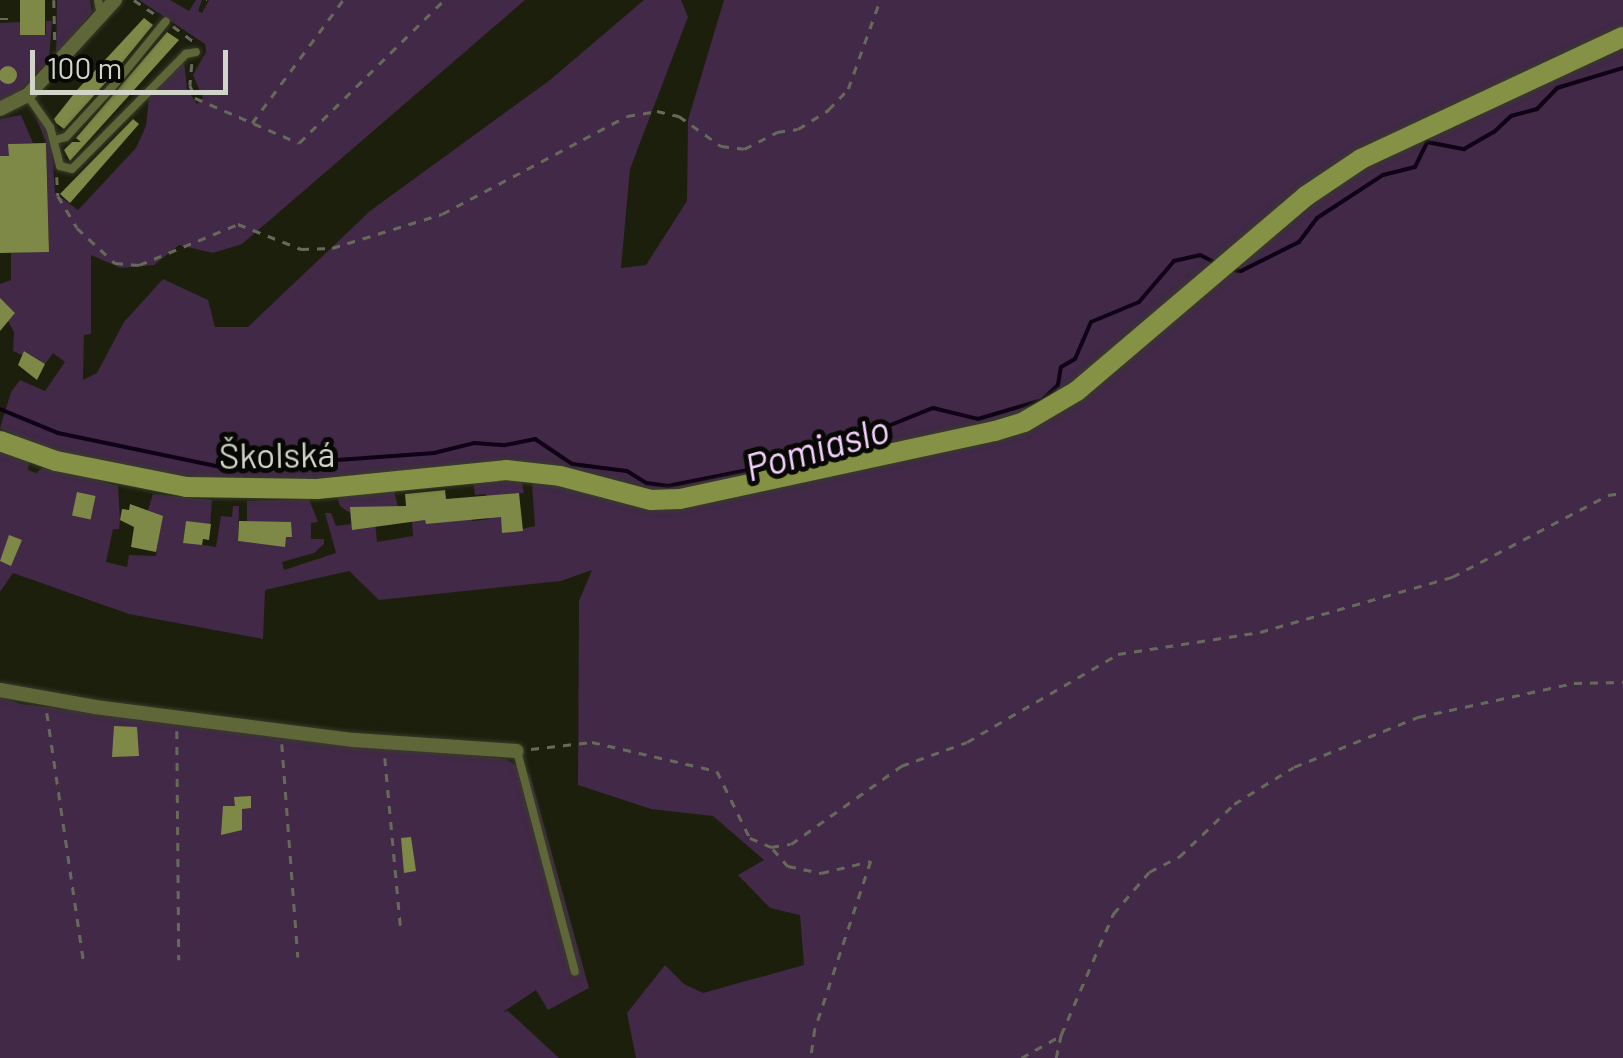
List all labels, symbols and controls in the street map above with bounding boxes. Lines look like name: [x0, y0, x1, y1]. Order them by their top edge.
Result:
scale bar: [35, 30, 232, 92]
text: 100 m: [47, 49, 122, 85]
water label: Pomiaslo: [740, 406, 894, 490]
street label: Školská: [218, 432, 336, 476]

